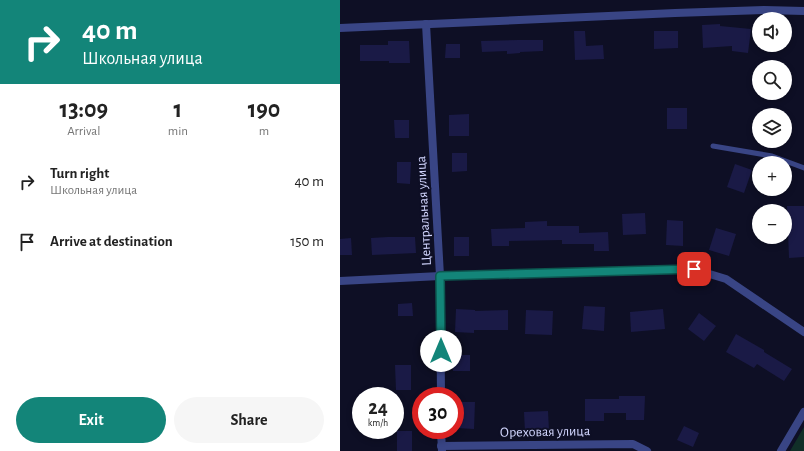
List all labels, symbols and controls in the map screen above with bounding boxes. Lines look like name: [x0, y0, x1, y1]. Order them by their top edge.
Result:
map controls: [752, 12, 792, 244]
button: sound: [752, 12, 792, 52]
icon: right: [16, 16, 68, 68]
text: 40 m: [82, 17, 138, 45]
text: Школьная улица: [82, 50, 203, 68]
button: search: [752, 60, 792, 100]
text: 13:09: [60, 98, 108, 122]
text: 1: [174, 98, 182, 122]
text: 190: [248, 98, 280, 122]
button: layers: [752, 108, 792, 148]
text: Arrival: [67, 125, 101, 138]
text: min: [168, 125, 188, 138]
text: m: [259, 125, 269, 138]
street label: Центральная улица: [414, 155, 434, 266]
button: +: [752, 156, 792, 196]
text: Turn right: [50, 166, 109, 181]
icon: right: [16, 171, 38, 193]
text: 40 m: [294, 174, 324, 189]
text: Школьная улица: [50, 184, 137, 197]
button: −: [752, 204, 792, 244]
icon: arrive: [16, 231, 38, 253]
text: Arrive at destination: [50, 234, 173, 249]
text: 150 m: [290, 234, 324, 249]
pin: [677, 252, 711, 286]
icon: arrive: [683, 258, 705, 280]
position arrow: [420, 330, 462, 372]
speed limit sign: 30: [412, 387, 464, 439]
button: Exit: [16, 397, 166, 443]
button: Share: [174, 397, 324, 443]
text: 24: [368, 398, 388, 418]
text: km/h: [368, 418, 388, 428]
street label: Ореховая улица: [500, 424, 591, 440]

